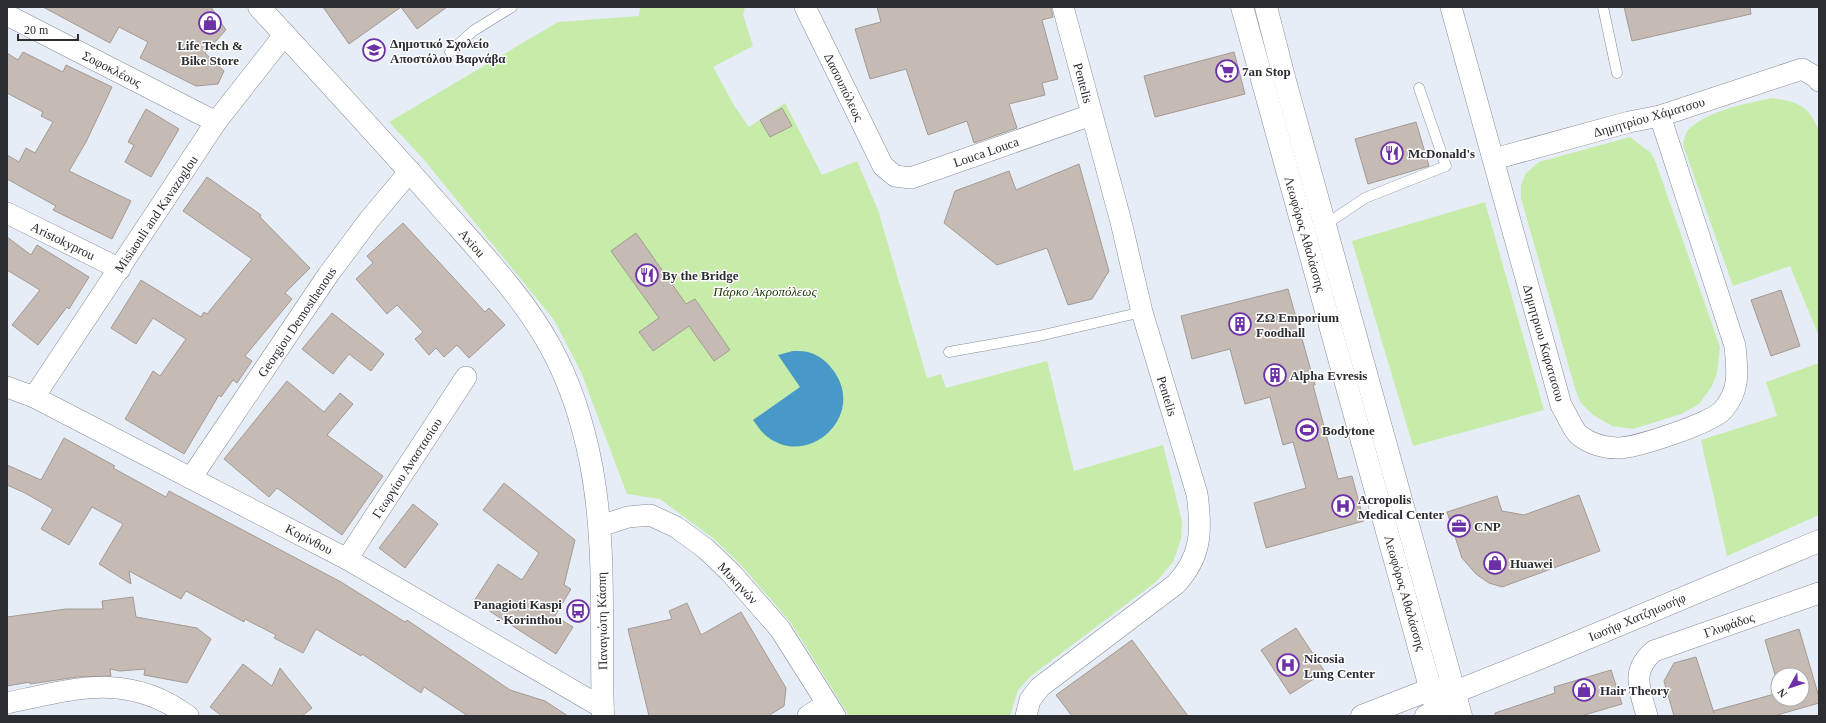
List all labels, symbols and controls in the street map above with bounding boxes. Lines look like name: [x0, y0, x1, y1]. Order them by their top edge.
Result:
shop icon: Life Tech & Bike Store: [197, 10, 223, 36]
scale bar: [18, 16, 78, 42]
text: 20 m: [24, 23, 49, 37]
place label: Δημοτικό Σχολείο Αποστόλου Βαρνάβα: [390, 36, 506, 66]
school or university icon: Δημοτικό Σχολείο Αποστόλου Βαρνάβα: [361, 37, 387, 63]
place label: Life Tech & Bike Store: [177, 38, 243, 68]
street label: Σοφοκλέους: [80, 48, 145, 91]
street label: Δασουπόλεως: [821, 51, 867, 124]
supermarket icon: 7an Stop: [1214, 58, 1240, 84]
street label: Pentelis: [1070, 61, 1096, 105]
place label: 7an Stop: [1242, 64, 1291, 79]
street label: Δημητρίου Χάματσου: [1591, 94, 1707, 140]
street label: Louca Louca: [951, 134, 1021, 170]
restaurant icon: McDonald's: [1379, 140, 1405, 166]
place label: McDonald's: [1408, 146, 1475, 161]
street label: Misiaouli and Kavazoglou: [111, 152, 201, 275]
street label: Λεωφόρος Αθαλάσσης: [1281, 174, 1329, 294]
street label: Aristokyprou: [29, 219, 98, 263]
street label: Axiou: [456, 226, 489, 261]
restaurant icon: By the Bridge: [634, 262, 660, 288]
street label: Georgiou Demosthenous: [255, 264, 339, 380]
place label: By the Bridge: [662, 268, 739, 283]
street label: Δημητριου Καρατασου: [1520, 283, 1568, 403]
park label: Πάρκο Ακροπόλεως: [712, 284, 817, 299]
place label: ΖΩ Emporium Foodhall: [1256, 310, 1339, 340]
building icon: ΖΩ Emporium Foodhall: [1227, 311, 1253, 337]
building icon: Alpha Evresis: [1262, 362, 1288, 388]
place label: Alpha Evresis: [1290, 368, 1367, 383]
street label: Pentelis: [1154, 374, 1180, 418]
street label: Γεωργίου Αναστασίου: [369, 415, 445, 521]
sports icon: Bodytone: [1294, 417, 1320, 443]
place label: Bodytone: [1322, 423, 1375, 438]
place label: Acropolis Medical Center: [1358, 492, 1445, 522]
hospital icon: Acropolis Medical Center: [1330, 493, 1356, 519]
office icon: CNP: [1446, 513, 1472, 539]
place label: CNP: [1474, 519, 1501, 534]
street label: Κορίνθου: [283, 521, 335, 557]
street label: Λεωφόρος Αθαλάσσης: [1381, 533, 1429, 653]
shop icon: Huawei: [1482, 550, 1508, 576]
place label: Huawei: [1510, 556, 1553, 571]
street label: Μυκηνών: [715, 559, 761, 607]
street label: Παναγιώτη Κάσπη: [594, 572, 610, 670]
street label: Ιωσήφ Χατζηιωσήφ: [1586, 590, 1688, 644]
place label: Panagioti Kaspi - Korinthou: [474, 597, 562, 627]
bus stop icon: Panagioti Kaspi - Korinthou: [565, 598, 591, 624]
street label: Γλυφάδος: [1702, 609, 1757, 641]
place label: Nicosia Lung Center: [1304, 651, 1375, 681]
hospital icon: Nicosia Lung Center: [1275, 652, 1301, 678]
north arrow: [1770, 667, 1810, 707]
shop icon: Hair Theory: [1571, 677, 1597, 703]
place label: Hair Theory: [1600, 683, 1670, 698]
text: N: [1775, 686, 1789, 700]

